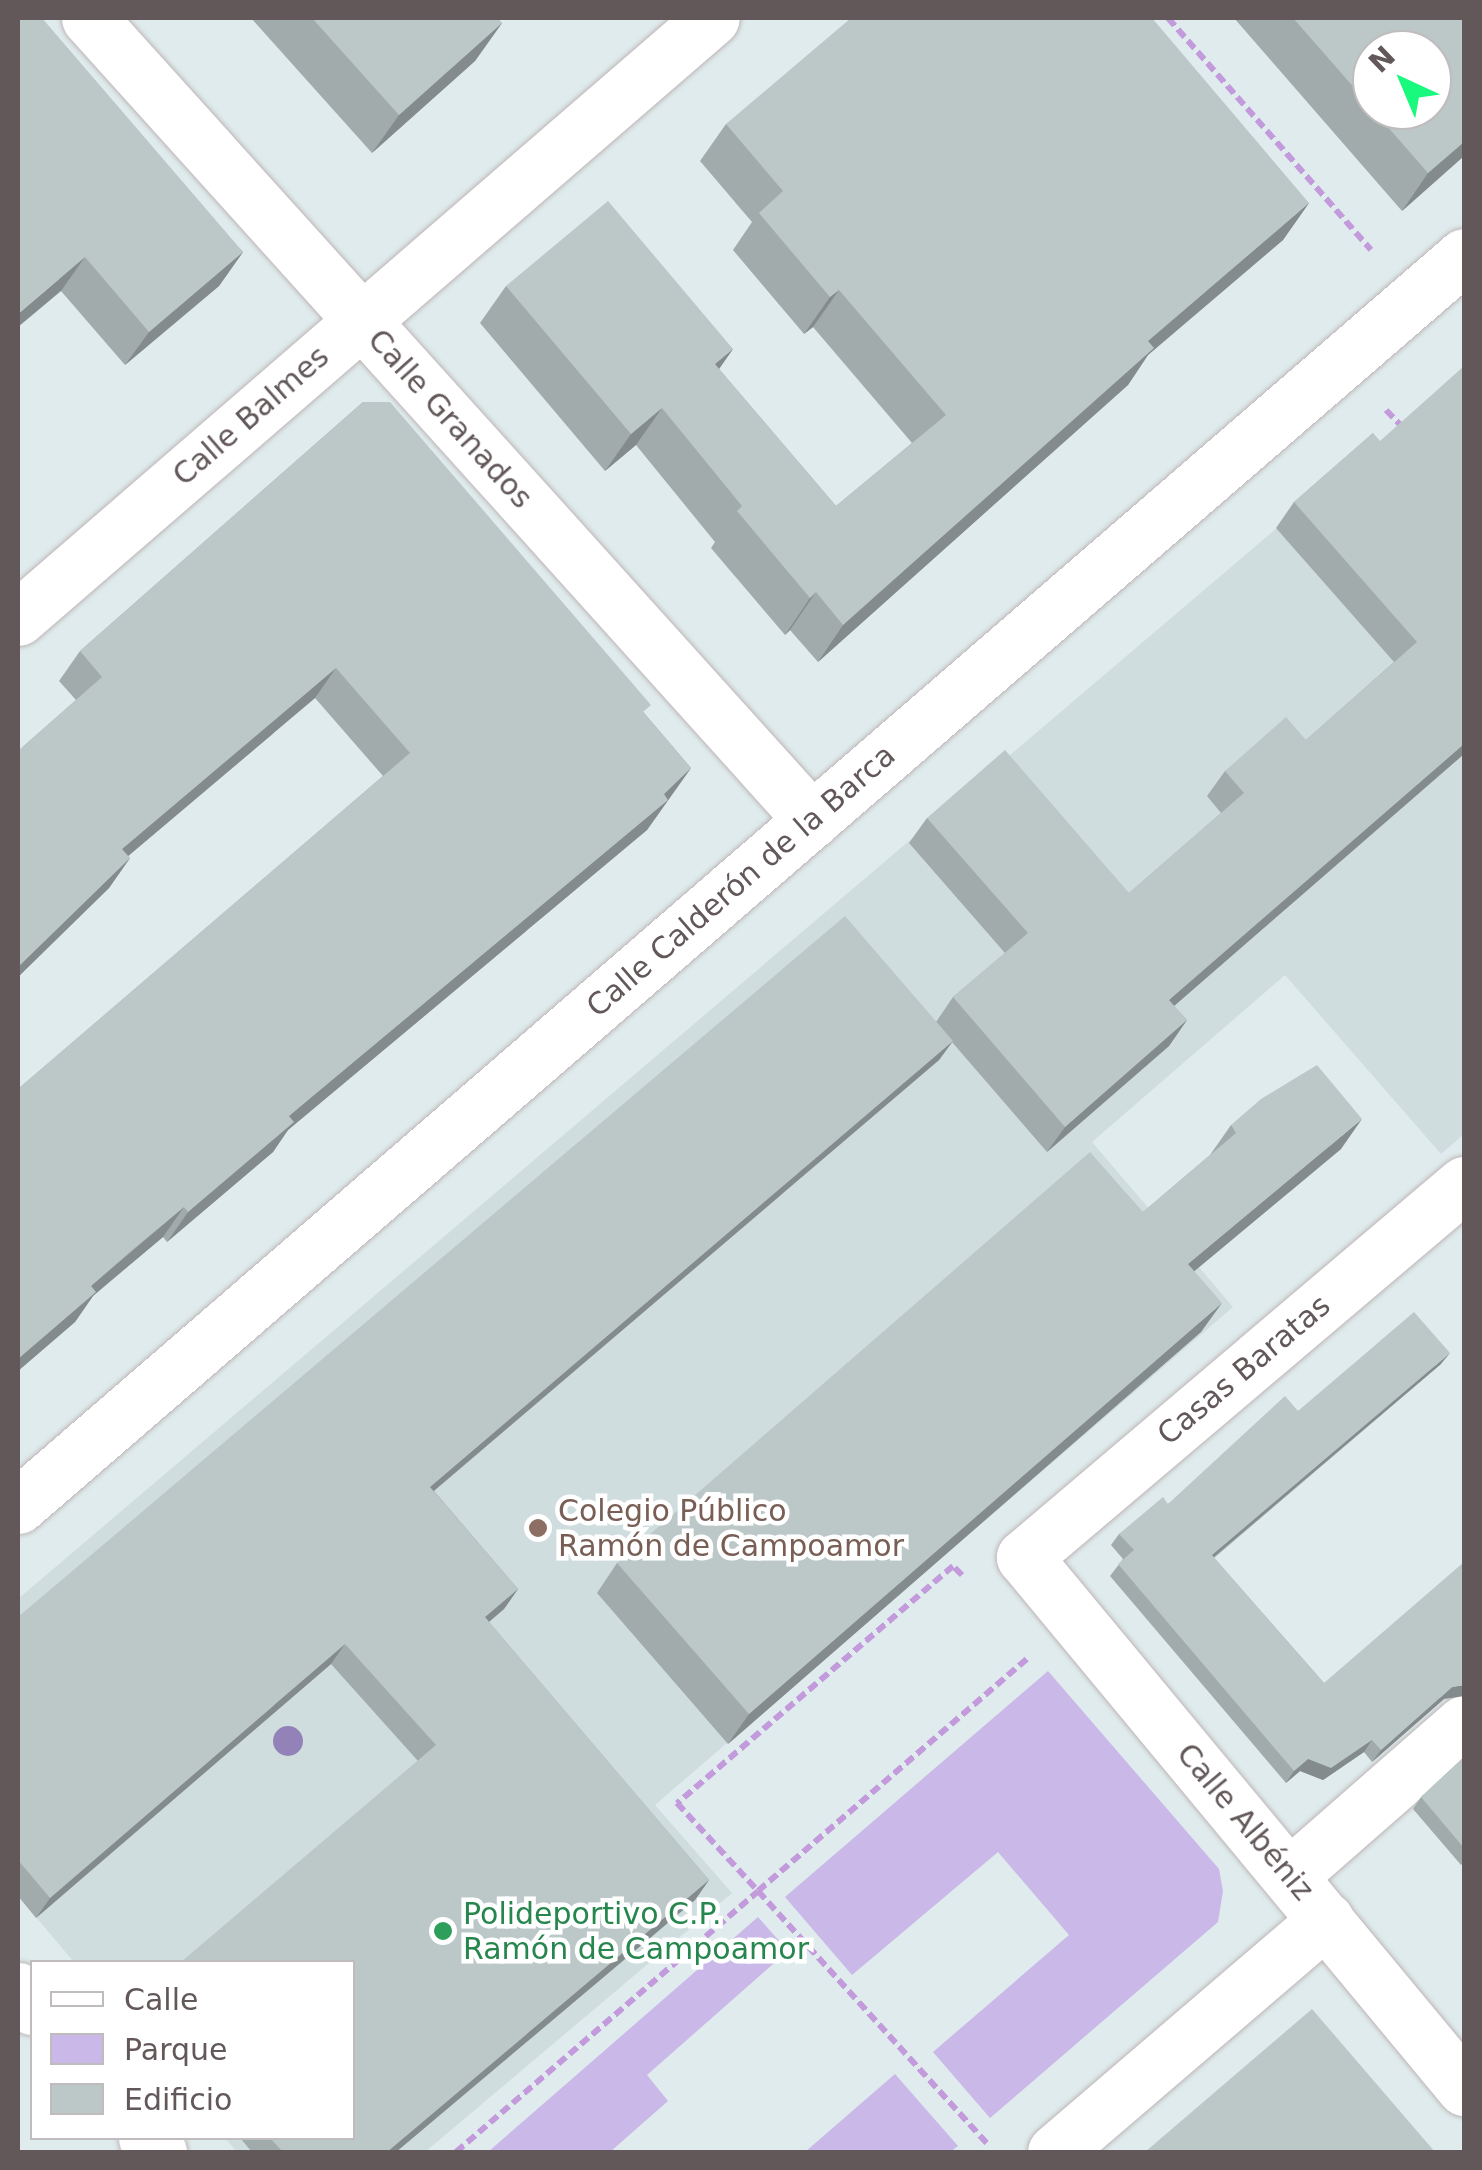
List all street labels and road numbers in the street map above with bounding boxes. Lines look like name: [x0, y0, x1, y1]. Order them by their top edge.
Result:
street label: Calle Granados: [360, 322, 540, 516]
street label: Calle Balmes: [166, 339, 336, 493]
street label: Calle Calderón de la Barca: [580, 737, 902, 1025]
street label: Casas Baratas: [1150, 1287, 1338, 1453]
street label: Calle Albéniz: [1169, 1736, 1321, 1908]

